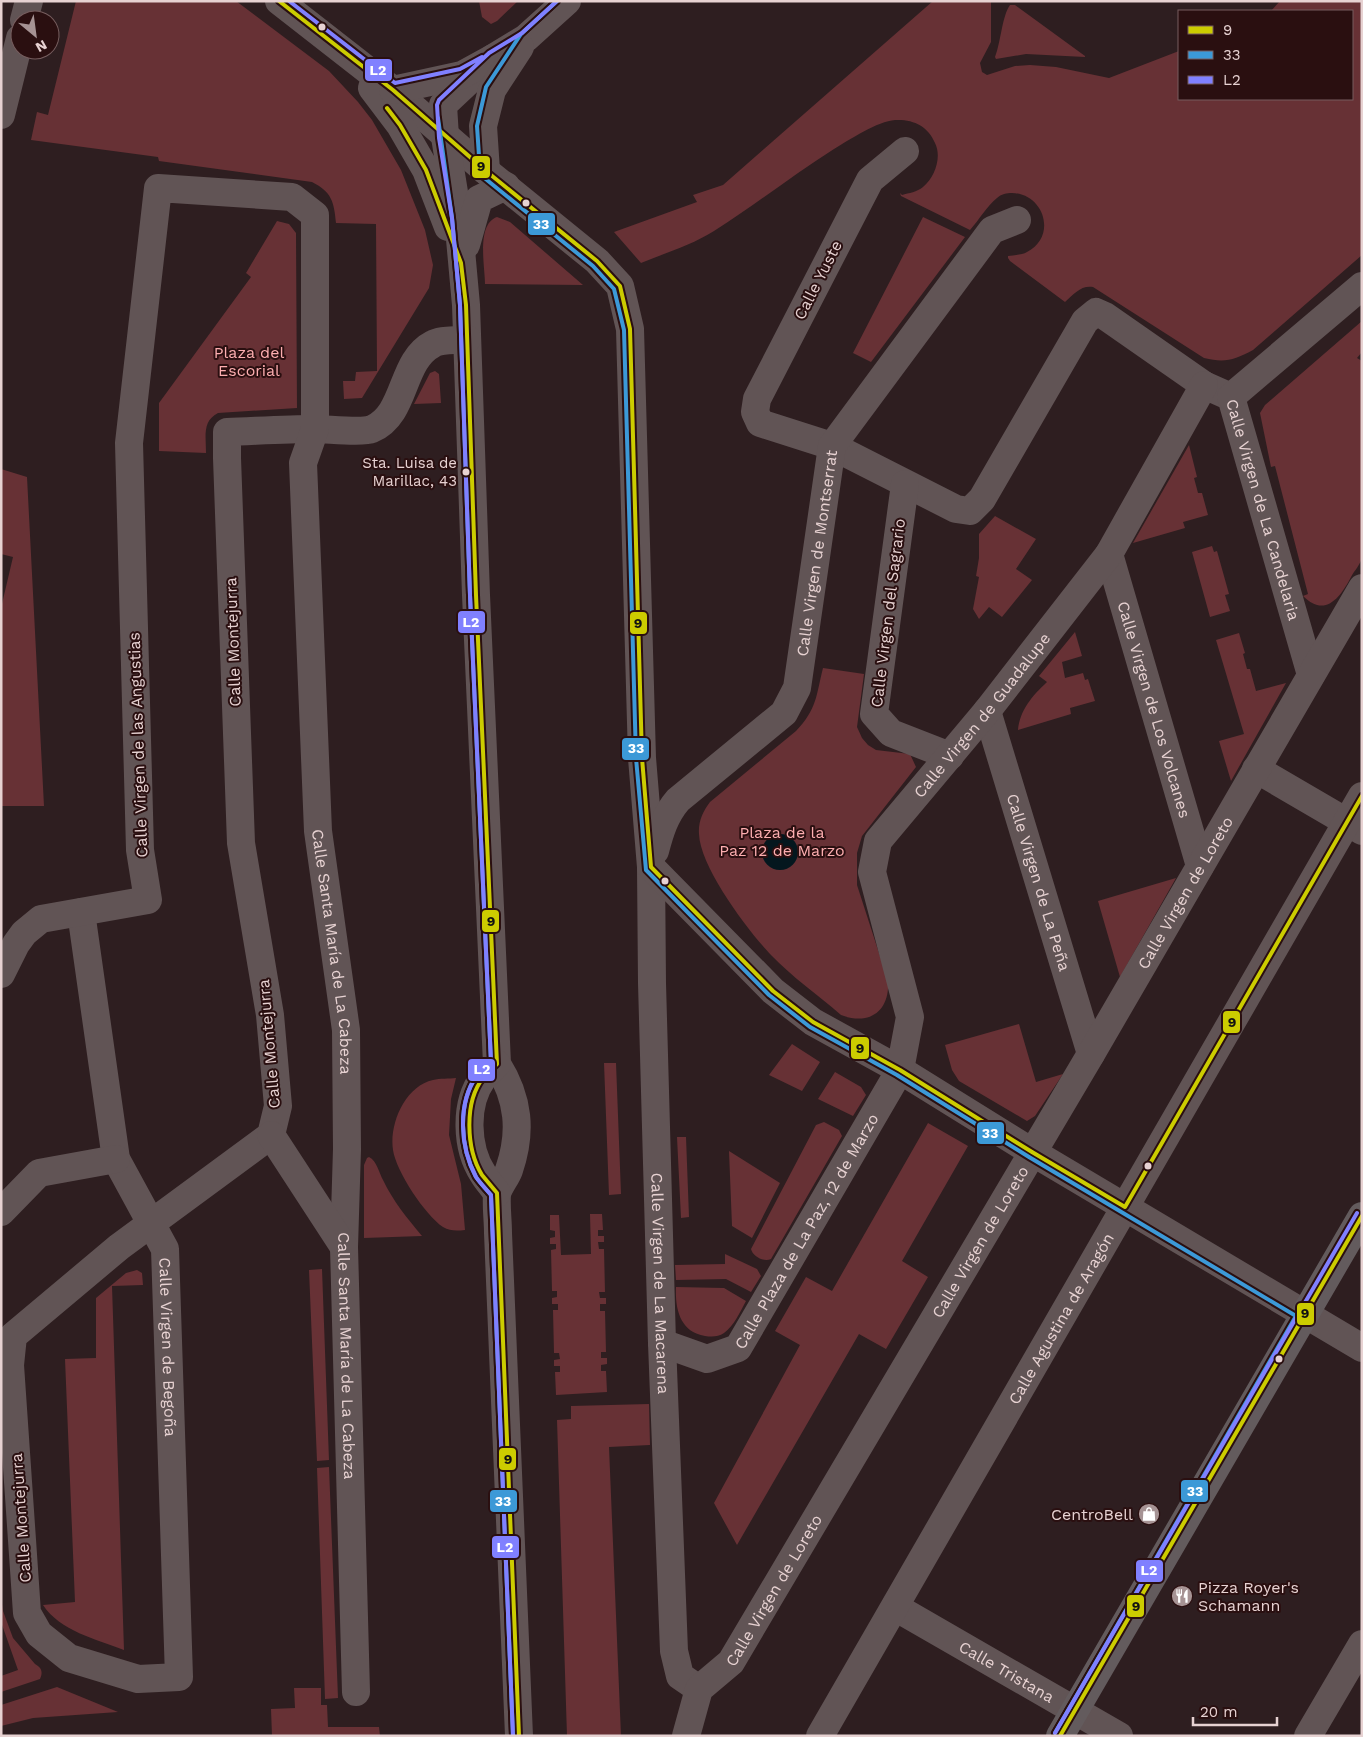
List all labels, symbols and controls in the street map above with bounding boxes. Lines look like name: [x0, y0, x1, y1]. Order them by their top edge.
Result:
north arrow: [10, 10, 60, 60]
legend: [1178, 10, 1353, 100]
text: 9: [1223, 21, 1232, 39]
unlabelled marker: [317, 22, 327, 32]
text: N: [33, 37, 50, 56]
text: 33: [1223, 46, 1241, 64]
line badge: L2: [364, 58, 393, 82]
text: L2: [370, 62, 386, 78]
text: L2: [1223, 71, 1241, 89]
line badge: 9: [471, 155, 491, 179]
text: 9: [477, 158, 485, 174]
unlabelled marker: [521, 198, 531, 208]
line badge: 33: [527, 212, 556, 236]
text: 33: [533, 216, 549, 232]
street label: Calle Yuste: [790, 237, 846, 323]
park label: Plaza del Escorial: [214, 343, 284, 380]
street label: Calle Virgen de La Candelaria: [1223, 397, 1304, 622]
street label: Calle Virgen de Montserrat: [792, 448, 841, 658]
place label: Sta. Luisa de Marillac, 43: [362, 454, 457, 490]
marker: Sta. Luisa de Marillac, 43: [461, 467, 471, 477]
street label: Calle Virgen del Sagrario: [867, 517, 909, 709]
street label: Calle Montejurra: [221, 577, 245, 707]
street label: Calle Virgen de Los Volcanes: [1114, 599, 1195, 820]
line badge: L2: [457, 610, 486, 634]
line badge: 9: [629, 611, 648, 635]
text: L2: [463, 614, 479, 630]
text: 9: [634, 615, 642, 631]
street label: Calle Virgen de Guadalupe: [909, 629, 1054, 801]
street label: Calle Virgen de las Angustias: [125, 632, 151, 858]
line badge: 33: [621, 737, 650, 761]
text: 33: [628, 740, 644, 756]
street label: Calle Virgen de La Peña: [1003, 791, 1075, 973]
street label: Calle Virgen de Loreto: [1133, 813, 1237, 972]
park label: Plaza de la Paz 12 de Marzo: [719, 823, 845, 860]
street label: Calle Santa María de La Cabeza: [308, 828, 356, 1075]
unlabelled marker: [660, 876, 670, 886]
line badge: 9: [481, 909, 500, 933]
text: 9: [487, 913, 495, 929]
street label: Calle Montejurra: [254, 979, 284, 1109]
line badge: 9: [1222, 1010, 1241, 1034]
text: 9: [1228, 1014, 1236, 1030]
line badge: 9: [850, 1036, 870, 1060]
text: 9: [856, 1040, 864, 1056]
line badge: L2: [467, 1058, 496, 1082]
text: L2: [474, 1061, 490, 1077]
street label: Calle Plaza de La Paz, 12 de Marzo: [730, 1110, 882, 1352]
line badge: 33: [976, 1121, 1005, 1145]
text: 33: [982, 1125, 998, 1141]
unlabelled marker: [1143, 1161, 1153, 1171]
street label: Calle Virgen de Loreto: [928, 1162, 1032, 1321]
street label: Calle Virgen de La Macarena: [648, 1172, 673, 1394]
street label: Calle Agustina de Aragón: [1004, 1229, 1118, 1407]
street label: Calle Santa María de La Cabeza: [334, 1232, 360, 1480]
street label: Calle Virgen de Begoña: [156, 1257, 181, 1437]
line badge: 9: [1296, 1302, 1315, 1326]
text: 9: [1301, 1305, 1309, 1321]
unlabelled marker: [1274, 1354, 1284, 1364]
line badge: 9: [498, 1447, 517, 1471]
text: 9: [504, 1451, 512, 1467]
street label: Calle Montejurra: [7, 1453, 35, 1583]
line badge: 33: [1180, 1479, 1209, 1503]
text: 33: [1187, 1483, 1203, 1499]
line badge: 33: [489, 1489, 518, 1513]
text: 33: [495, 1493, 511, 1509]
shop icon: CentroBell: [1137, 1502, 1161, 1526]
place label: CentroBell: [1051, 1505, 1133, 1524]
street label: Calle Virgen de Loreto: [721, 1511, 826, 1670]
line badge: L2: [491, 1535, 520, 1559]
text: L2: [497, 1539, 513, 1555]
line badge: L2: [1135, 1559, 1164, 1583]
text: L2: [1141, 1562, 1157, 1578]
place label: Pizza Royer's Schamann: [1198, 1578, 1299, 1615]
restaurant icon: Pizza Royer's Schamann: [1170, 1584, 1194, 1608]
line badge: 9: [1126, 1594, 1145, 1618]
text: 9: [1132, 1598, 1140, 1614]
street label: Calle Tristana: [956, 1637, 1058, 1706]
scale bar: [1193, 1694, 1277, 1726]
text: 20 m: [1200, 1703, 1238, 1721]

